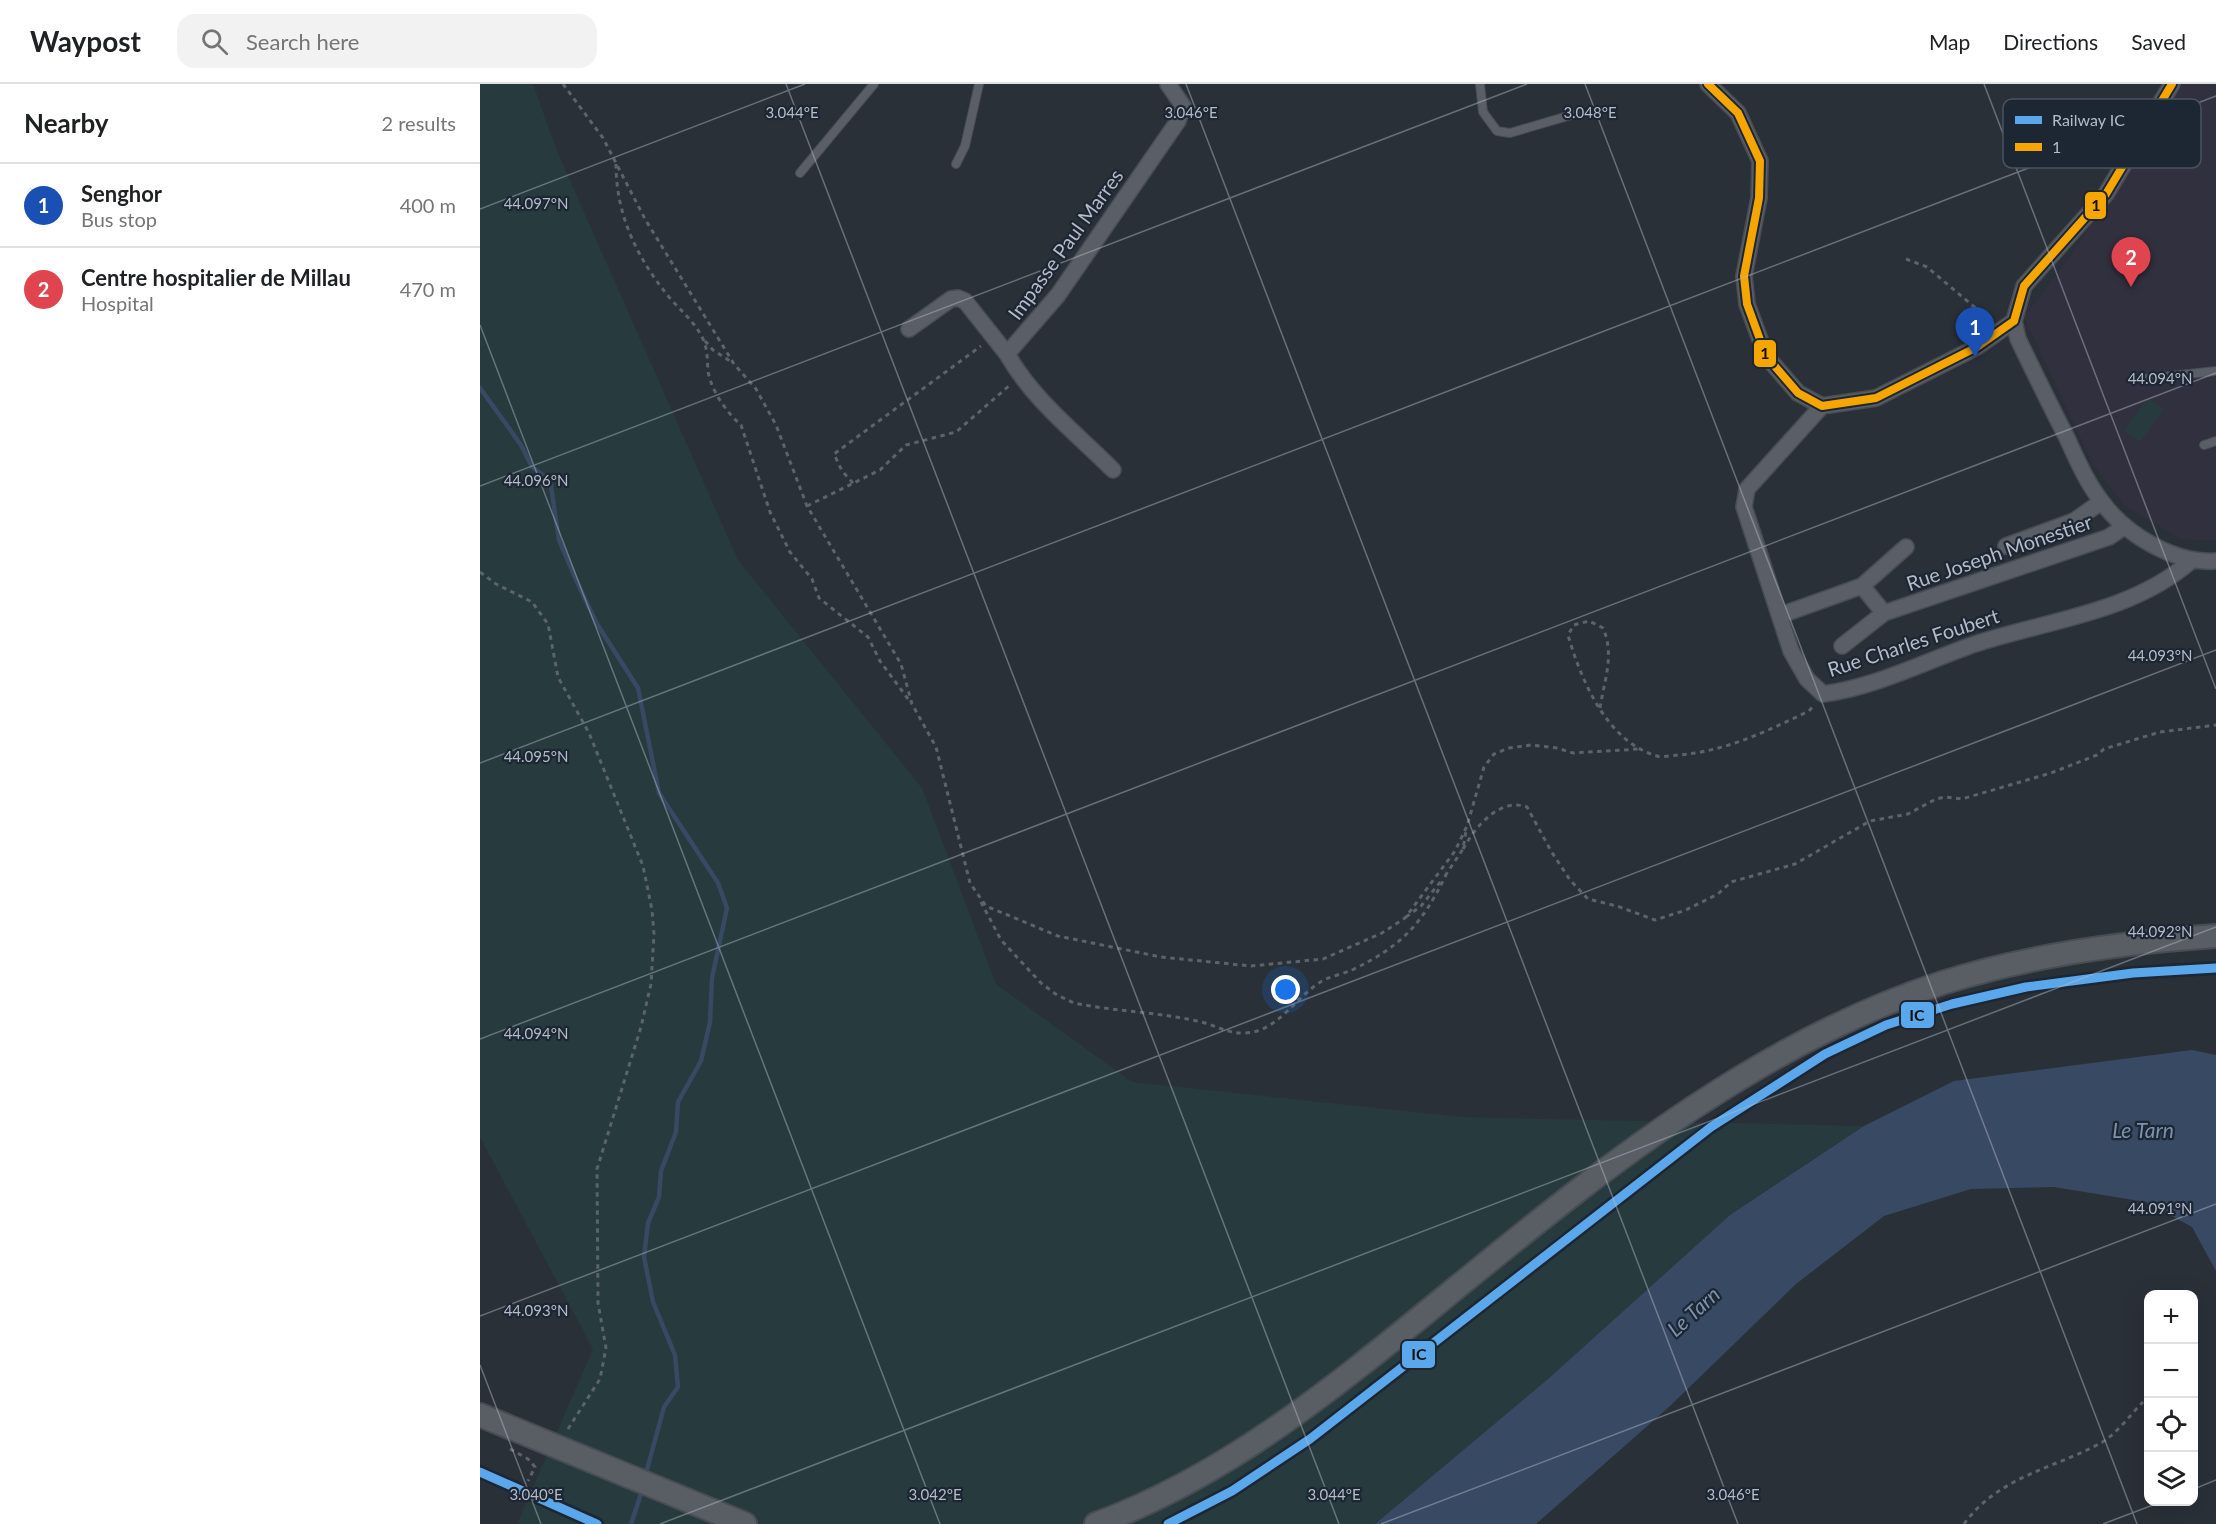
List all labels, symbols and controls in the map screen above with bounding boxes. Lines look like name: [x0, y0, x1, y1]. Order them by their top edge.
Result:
search box: [177, 14, 597, 68]
text: Waypost: [30, 24, 141, 58]
icon: search: [198, 25, 231, 58]
text: Search here: [246, 28, 359, 55]
text: Map: [1929, 29, 1970, 54]
text: Directions: [2003, 29, 2098, 54]
text: Saved: [2131, 29, 2186, 54]
legend: [2003, 99, 2201, 168]
text: 3.044°E: [765, 103, 819, 121]
text: 3.046°E: [1164, 103, 1218, 121]
text: 3.048°E: [1563, 103, 1617, 121]
text: Nearby: [24, 107, 109, 139]
text: Railway IC: [2052, 110, 2125, 129]
text: 2 results: [381, 111, 456, 135]
text: 1: [2052, 137, 2061, 156]
street label: Impasse Paul Marres: [1002, 164, 1128, 324]
text: Senghor: [81, 180, 162, 207]
line badge: 1: [2084, 191, 2107, 220]
text: 1: [38, 193, 49, 217]
text: 400 m: [400, 193, 456, 217]
text: 44.097°N: [504, 194, 568, 212]
text: 1: [2091, 195, 2101, 214]
text: Bus stop: [81, 207, 157, 231]
pin: 2: [2112, 238, 2150, 287]
text: Centre hospitalier de Millau: [81, 264, 351, 291]
text: 2: [38, 277, 49, 301]
text: 470 m: [400, 277, 456, 301]
text: Hospital: [81, 291, 154, 315]
pin: 1: [1956, 308, 1994, 357]
line badge: 1: [1753, 339, 1777, 368]
text: 1: [1760, 343, 1770, 362]
text: 44.094°N: [2128, 369, 2192, 387]
text: 44.096°N: [504, 471, 568, 489]
street label: Rue Joseph Monestier: [1903, 509, 2096, 595]
street label: Rue Charles Foubert: [1824, 603, 2002, 681]
text: 44.093°N: [2128, 646, 2192, 664]
text: 44.095°N: [504, 747, 568, 765]
text: 44.092°N: [2128, 922, 2192, 940]
your location: [1271, 975, 1300, 1004]
line badge: IC: [1900, 1001, 1935, 1029]
text: IC: [1909, 1005, 1925, 1024]
text: 44.094°N: [504, 1024, 568, 1042]
water label: Le Tarn: [2112, 1117, 2174, 1142]
text: 44.091°N: [2128, 1199, 2192, 1217]
water label: Le Tarn: [1662, 1281, 1724, 1341]
map controls: [2144, 1290, 2198, 1506]
button: +: [2144, 1290, 2198, 1344]
text: 44.093°N: [504, 1301, 568, 1319]
line badge: IC: [1401, 1340, 1436, 1369]
text: IC: [1411, 1344, 1427, 1363]
button: −: [2144, 1344, 2198, 1398]
button: locate: [2144, 1398, 2198, 1452]
button: layers: [2144, 1452, 2198, 1506]
text: 3.040°E: [509, 1485, 563, 1503]
text: 3.042°E: [908, 1485, 962, 1503]
text: 3.044°E: [1307, 1485, 1361, 1503]
text: 3.046°E: [1706, 1485, 1760, 1503]

